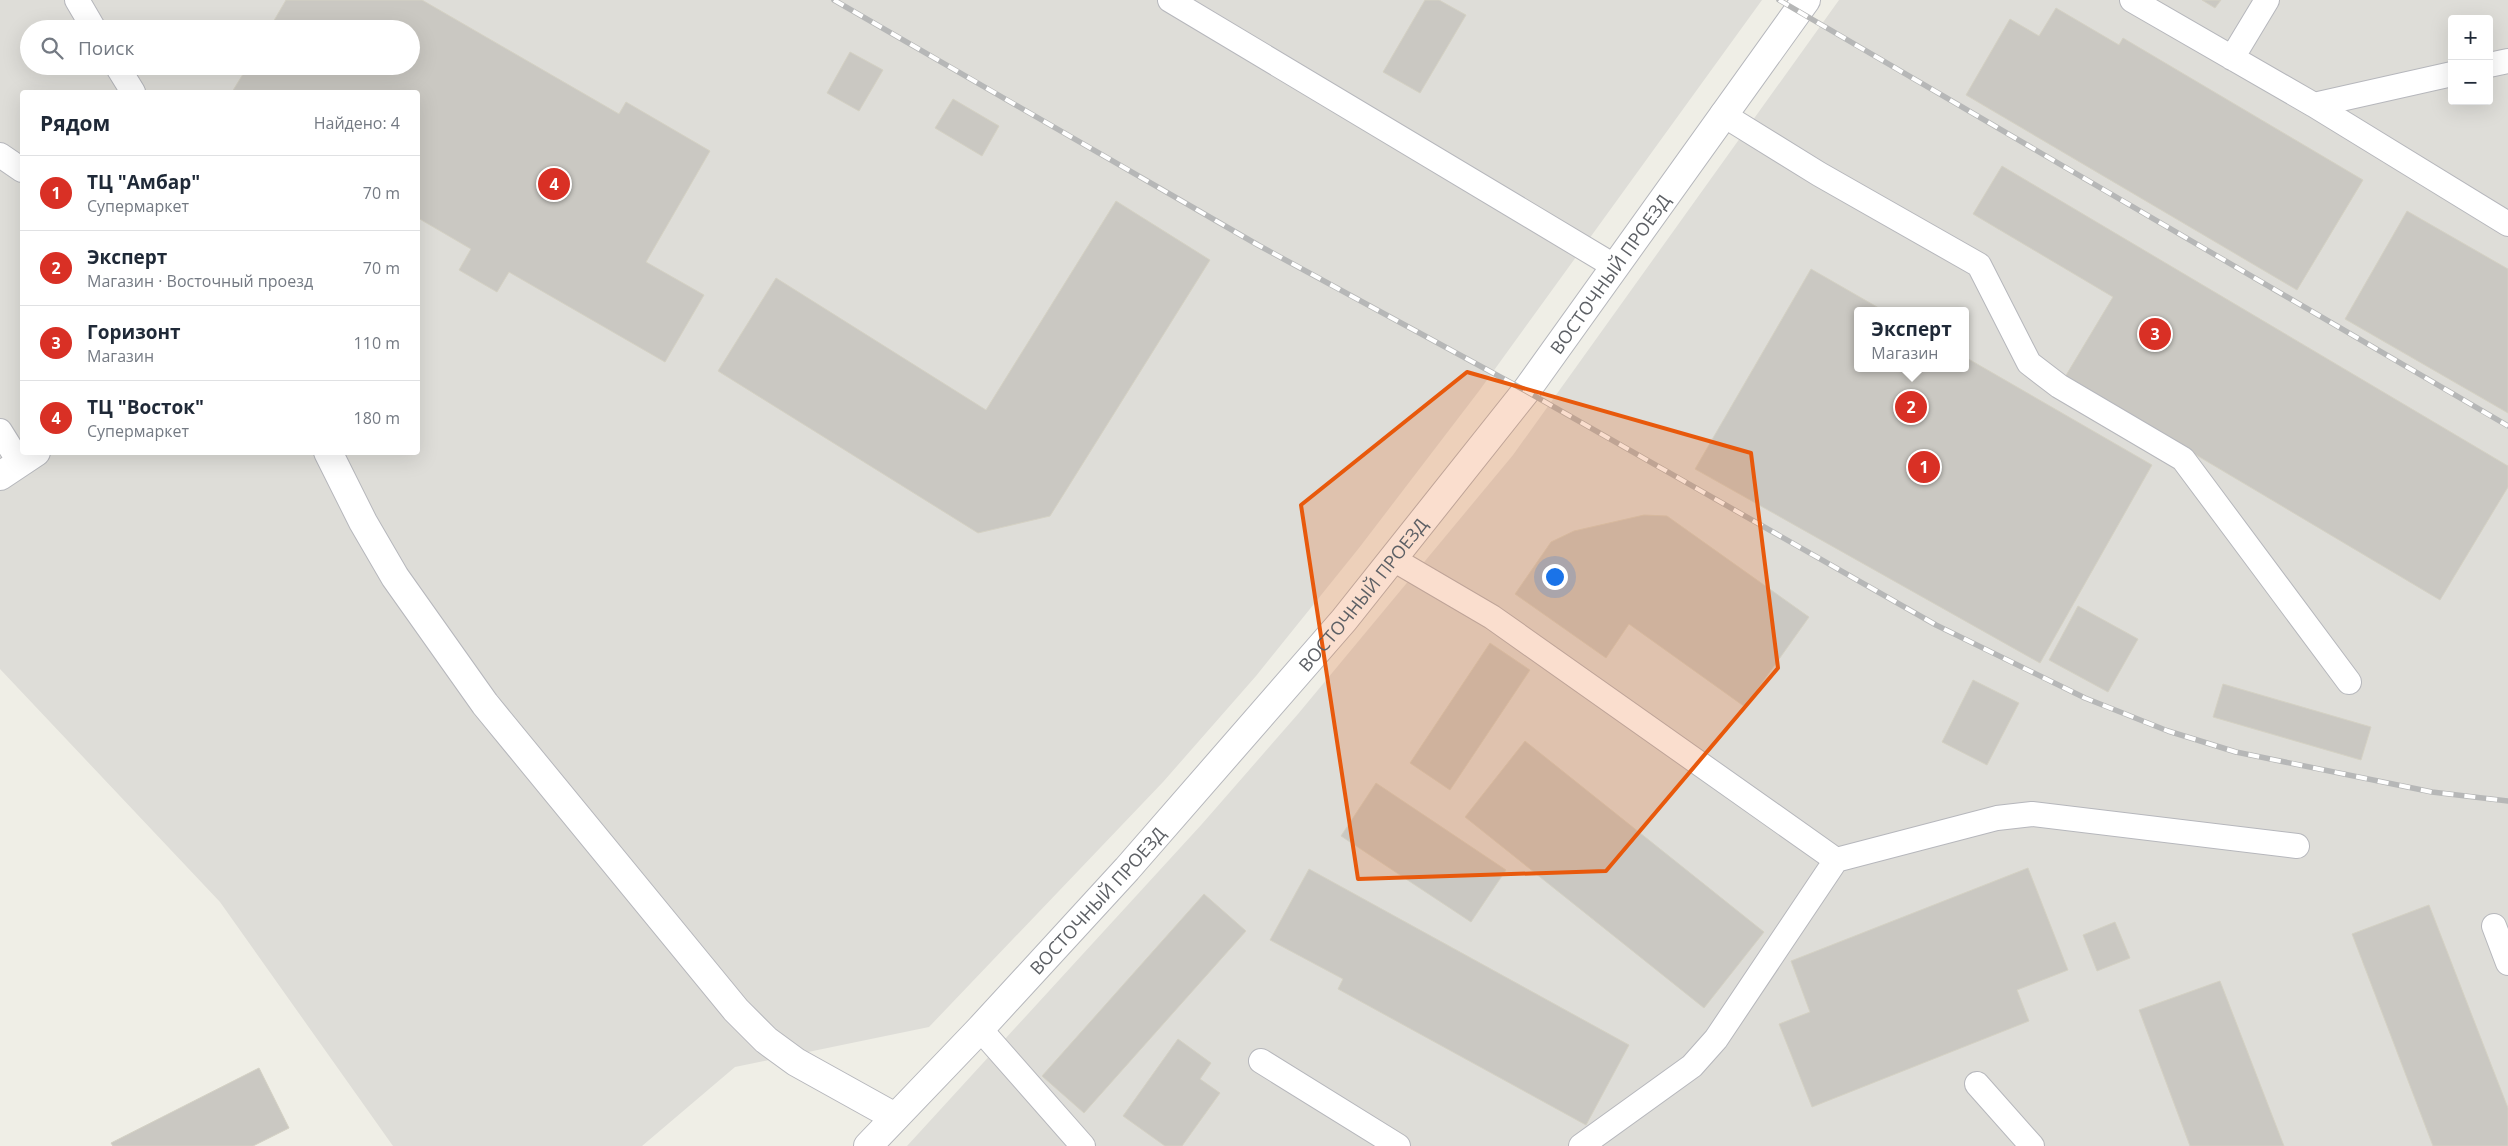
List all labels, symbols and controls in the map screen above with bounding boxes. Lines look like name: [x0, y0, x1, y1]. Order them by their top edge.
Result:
map controls: [2448, 15, 2493, 105]
button: +: [2448, 15, 2493, 60]
search box: [20, 20, 420, 75]
icon: search: [38, 34, 66, 62]
text: Поиск: [78, 35, 134, 61]
button: −: [2448, 60, 2493, 105]
text: Рядом: [40, 109, 110, 137]
text: Найдено: 4: [314, 112, 400, 134]
pin: 4: [538, 165, 570, 203]
text: ТЦ "Амбар": [87, 169, 200, 195]
text: 1: [51, 182, 61, 204]
text: 70 m: [363, 182, 400, 204]
street label: ВОСТОЧНЫЙ ПРОЕЗД: [1544, 189, 1675, 359]
text: Супермаркет: [87, 195, 189, 217]
text: Эксперт: [87, 244, 167, 270]
text: 2: [51, 257, 61, 279]
text: 70 m: [363, 257, 400, 279]
text: Магазин · Восточный проезд: [87, 270, 313, 292]
popup: [1854, 307, 1969, 372]
pin: 3: [2139, 315, 2171, 353]
text: Эксперт: [1871, 316, 1952, 342]
text: Горизонт: [87, 319, 181, 345]
text: 3: [51, 332, 61, 354]
text: 110 m: [354, 332, 400, 354]
text: Магазин: [1871, 342, 1938, 364]
text: Магазин: [87, 345, 154, 367]
pin: 2: [1895, 388, 1927, 426]
text: ТЦ "Восток": [87, 394, 204, 420]
text: 4: [51, 407, 61, 429]
text: 180 m: [354, 407, 400, 429]
text: Супермаркет: [87, 420, 189, 442]
pin: 1: [1908, 448, 1940, 486]
street label: ВОСТОЧНЫЙ ПРОЕЗД: [1293, 513, 1432, 676]
your location: [1542, 564, 1568, 590]
street label: ВОСТОЧНЫЙ ПРОЕЗД: [1024, 822, 1170, 979]

